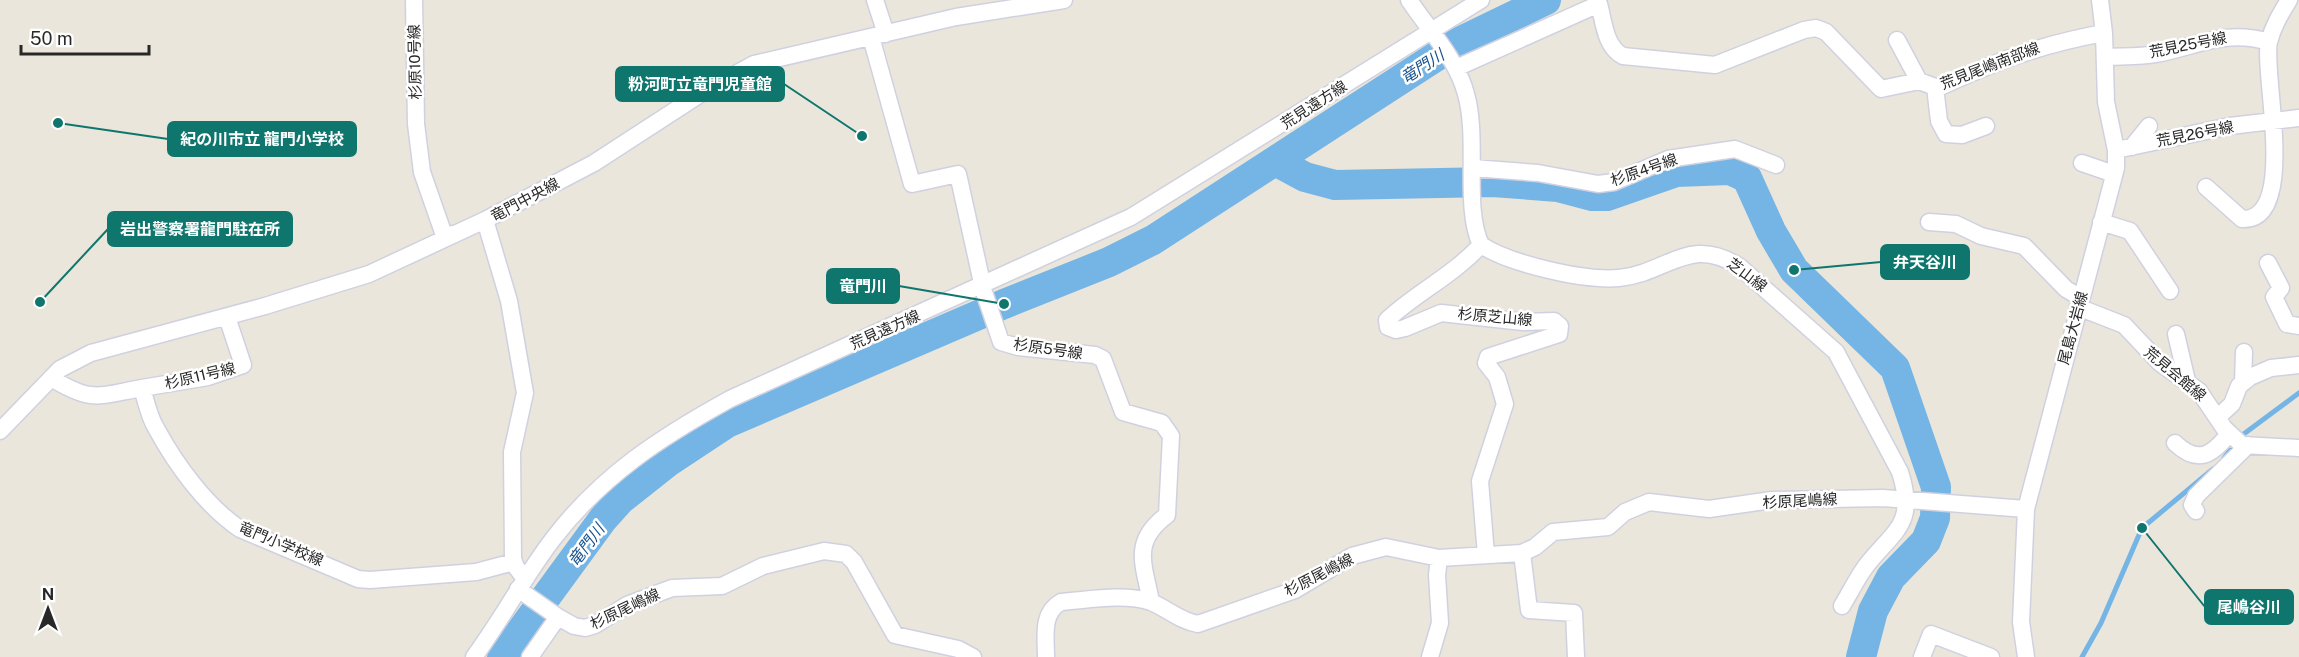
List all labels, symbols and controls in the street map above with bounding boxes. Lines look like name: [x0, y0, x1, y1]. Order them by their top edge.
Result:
scale bar: [21, 18, 148, 56]
street label: 杉原10号線: [405, 24, 424, 100]
text: 50 m: [30, 28, 73, 49]
street label: 荒見25号線: [2148, 29, 2228, 60]
street label: 荒見尾嶋南部線: [1938, 39, 2042, 92]
water label: 竜門川: [1397, 44, 1449, 87]
callout: 粉河町立竜門児童館: [616, 67, 784, 101]
text: 粉河町立竜門児童館: [628, 75, 772, 94]
street label: 荒見遠方線: [1278, 77, 1350, 132]
street label: 荒見26号線: [2155, 118, 2235, 149]
callout: 紀の川市立 龍門小学校: [168, 122, 356, 156]
text: 紀の川市立 龍門小学校: [180, 130, 344, 149]
street label: 杉原4号線: [1608, 150, 1679, 189]
street label: 竜門中央線: [488, 174, 562, 225]
callout: 岩出警察署龍門駐在所: [108, 212, 292, 246]
text: 岩出警察署龍門駐在所: [120, 220, 280, 239]
callout: 弁天谷川: [1881, 245, 1969, 279]
text: 弁天谷川: [1893, 253, 1957, 272]
street label: 芝山線: [1724, 254, 1770, 295]
callout: 竜門川: [827, 269, 899, 303]
text: 竜門川: [839, 277, 887, 296]
street label: 尾島大岩線: [2055, 289, 2090, 366]
street label: 杉原芝山線: [1457, 305, 1533, 328]
street label: 荒見遠方線: [847, 307, 923, 353]
street label: 杉原5号線: [1012, 335, 1084, 362]
street label: 荒見会館線: [2141, 343, 2210, 404]
street label: 杉原11号線: [163, 359, 237, 392]
street label: 杉原尾嶋線: [1762, 490, 1838, 511]
street label: 竜門小学校線: [236, 518, 326, 569]
water label: 竜門川: [564, 519, 610, 570]
street label: 杉原尾嶋線: [1281, 550, 1356, 599]
north arrow: [18, 579, 78, 639]
text: N: [42, 585, 54, 604]
street label: 杉原尾嶋線: [587, 585, 662, 632]
callout: 尾嶋谷川: [2205, 590, 2293, 624]
text: 尾嶋谷川: [2217, 598, 2281, 617]

